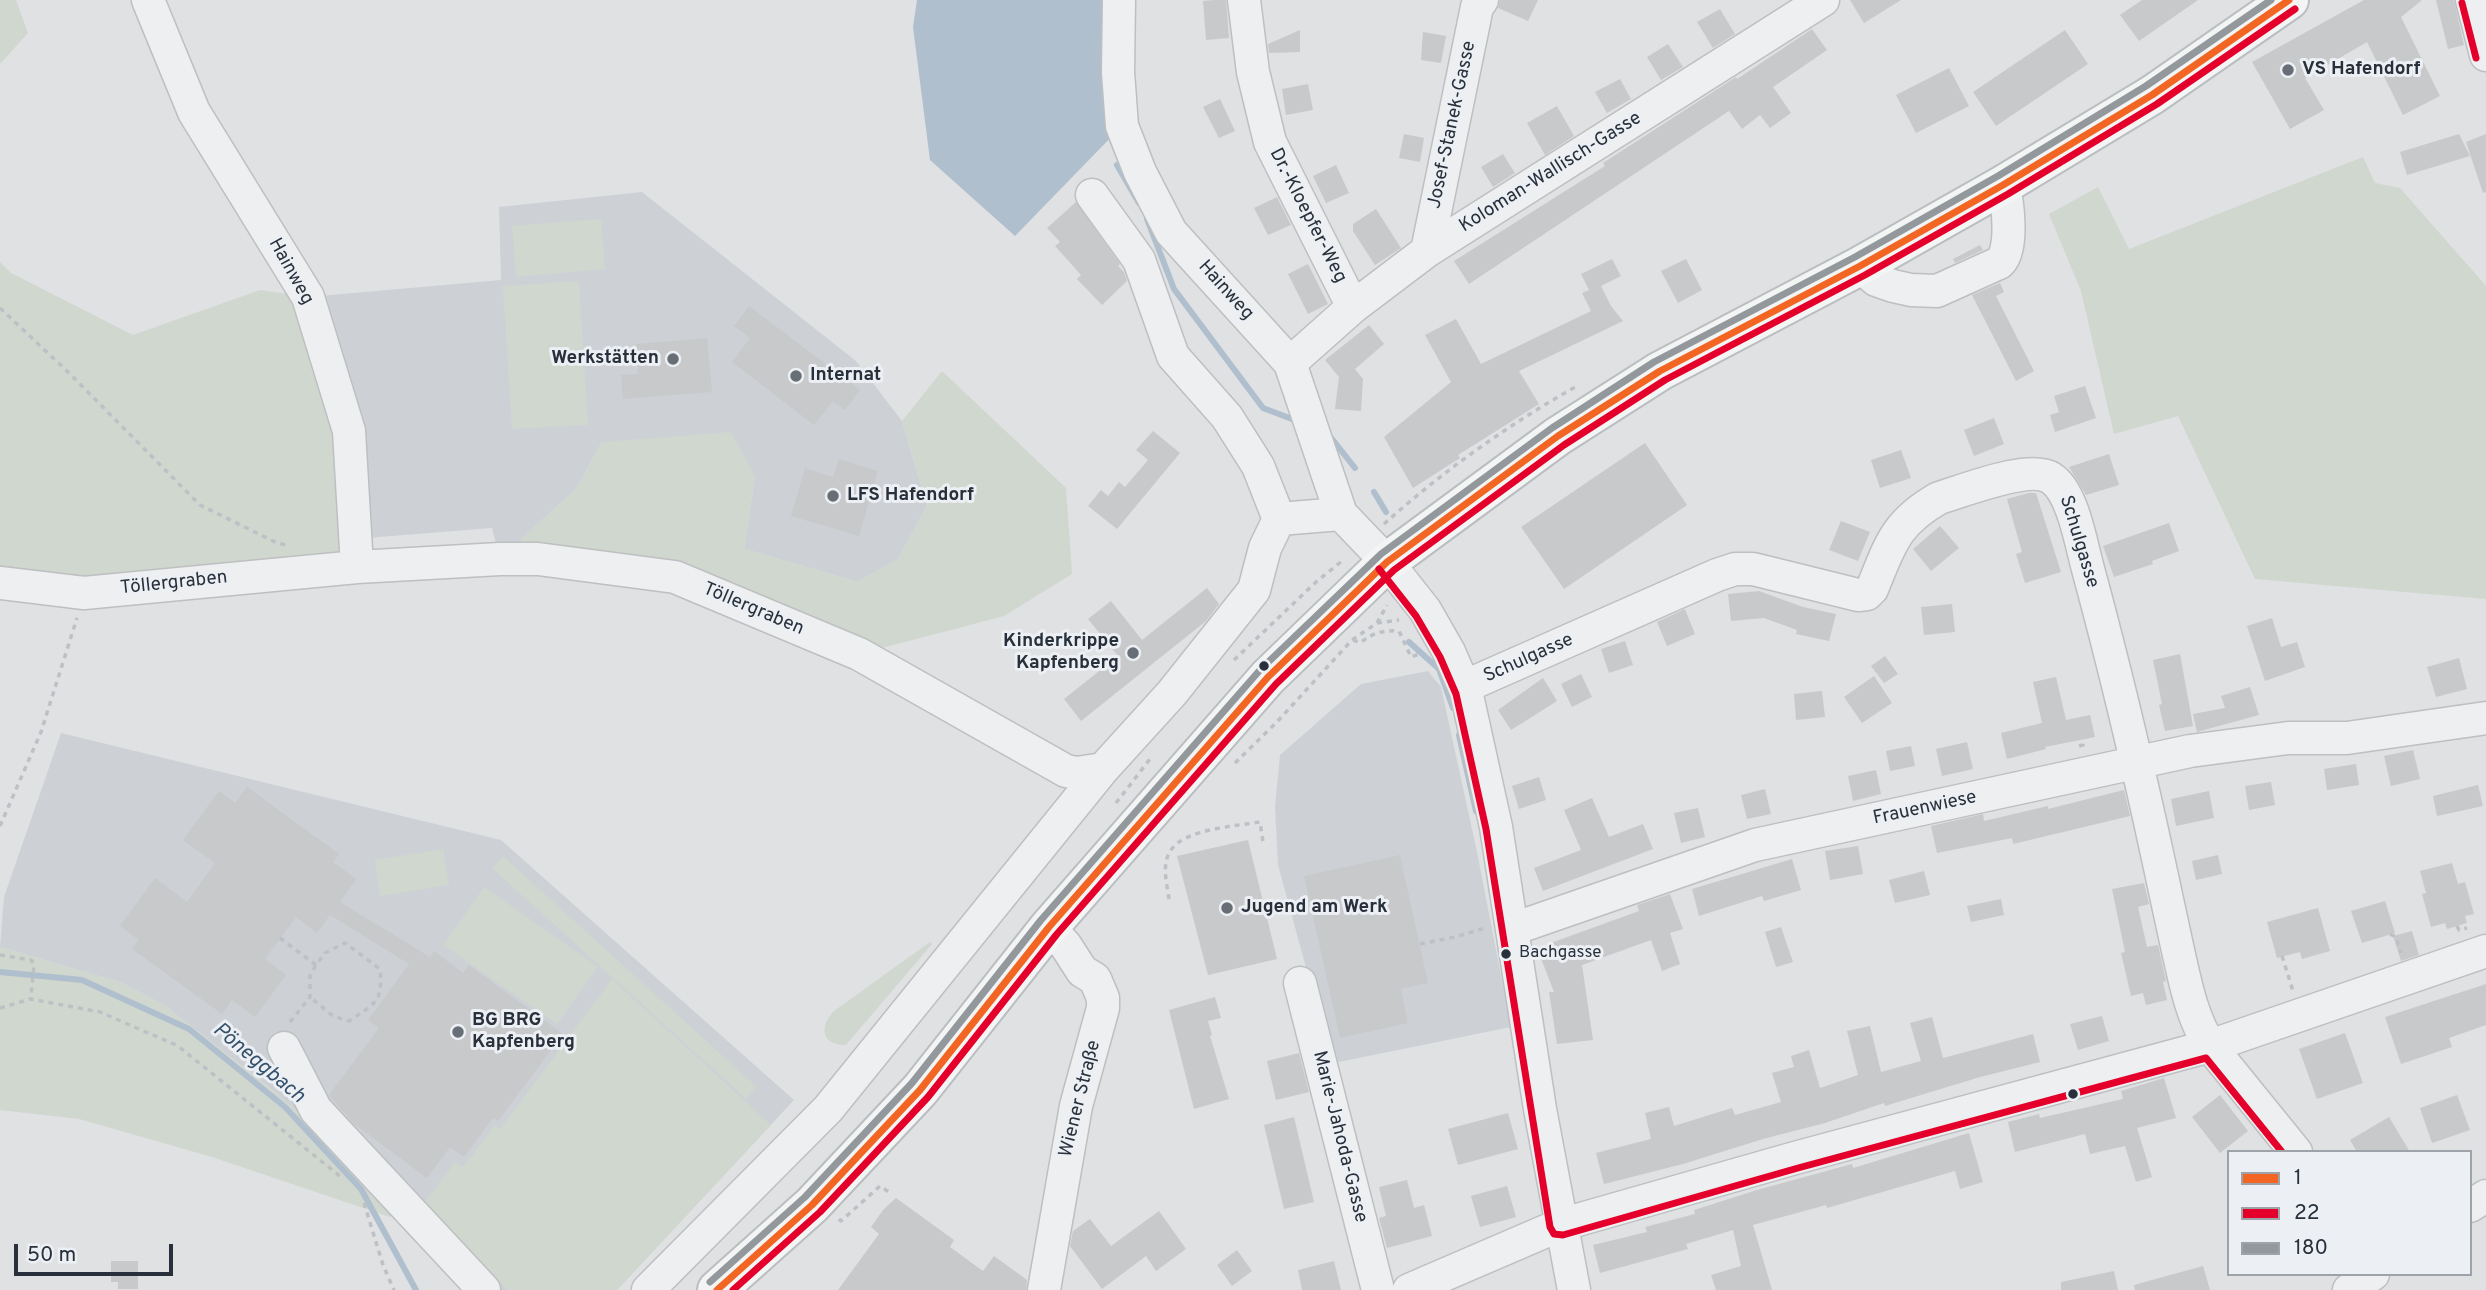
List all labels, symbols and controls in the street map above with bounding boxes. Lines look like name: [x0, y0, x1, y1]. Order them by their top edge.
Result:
street label: Josef-Stanek-Gasse: [1424, 39, 1482, 211]
place label: VS Hafendorf: [2302, 59, 2420, 81]
marker: VS Hafendorf: [2280, 62, 2296, 78]
street label: Koloman-Wallisch-Gasse: [1456, 108, 1646, 238]
street label: Dr.-Kloepfer-Weg: [1263, 145, 1351, 287]
street label: Hainweg: [262, 235, 318, 309]
street label: Hainweg: [1192, 256, 1258, 326]
place label: Werkstätten: [551, 348, 659, 370]
marker: Werkstätten: [665, 351, 681, 367]
place label: Internat: [810, 365, 881, 387]
marker: Internat: [788, 368, 804, 384]
place label: LFS Hafendorf: [847, 485, 974, 507]
marker: LFS Hafendorf: [825, 488, 841, 504]
street label: Schulgasse: [2053, 493, 2103, 591]
street label: Töllergraben: [119, 567, 229, 601]
street label: Töllergraben: [699, 578, 807, 642]
street label: Schulgasse: [1481, 629, 1577, 689]
place label: Kinderkrippe Kapfenberg: [1003, 631, 1119, 675]
marker: Kinderkrippe Kapfenberg: [1125, 645, 1141, 661]
unlabelled marker: [1257, 659, 1271, 673]
street label: Frauenwiese: [1871, 787, 1979, 831]
place label: Jugend am Werk: [1241, 897, 1388, 919]
marker: Jugend am Werk: [1219, 900, 1235, 916]
place label: Bachgasse: [1519, 944, 1601, 964]
marker: Bachgasse: [1499, 947, 1513, 961]
place label: BG BRG Kapfenberg: [472, 1010, 575, 1054]
water label: Pöneggbach: [207, 1018, 309, 1110]
marker: BG BRG Kapfenberg: [450, 1024, 466, 1040]
street label: Wiener Straße: [1055, 1038, 1107, 1160]
street label: Marie-Jahoda-Gasse: [1307, 1049, 1371, 1225]
unlabelled marker: [2066, 1087, 2080, 1101]
legend: [2227, 1150, 2472, 1276]
text: 1: [2294, 1165, 2302, 1192]
text: 22: [2294, 1200, 2320, 1227]
scale bar: [18, 1230, 177, 1274]
text: 180: [2294, 1235, 2328, 1262]
text: 50 m: [27, 1242, 76, 1269]

